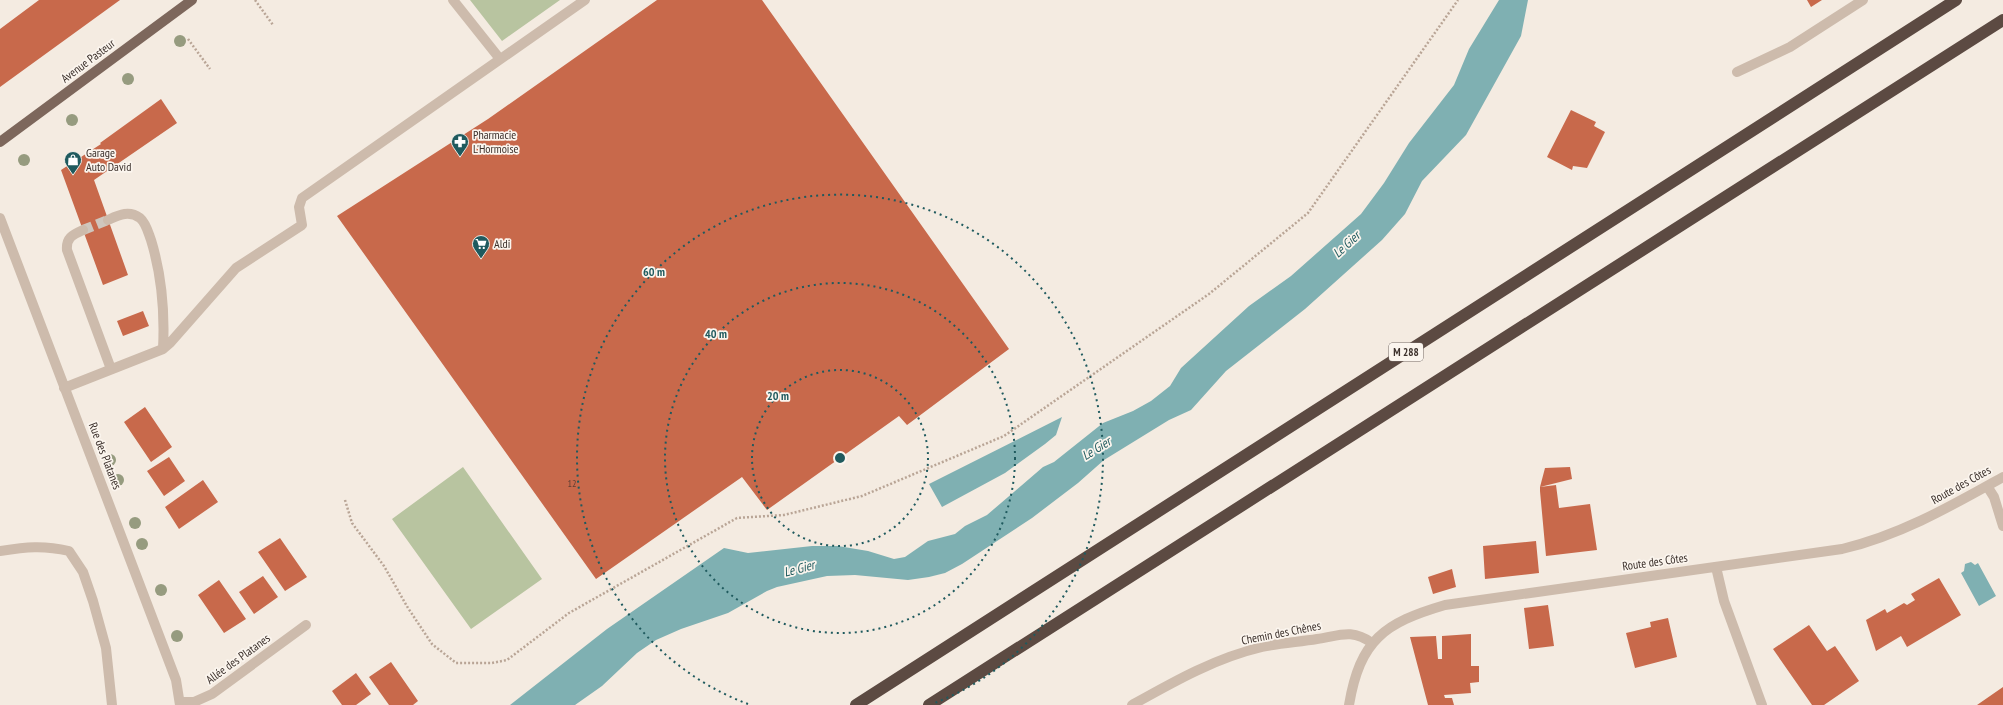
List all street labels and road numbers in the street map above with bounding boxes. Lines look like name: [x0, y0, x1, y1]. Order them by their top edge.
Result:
street label: Avenue Pasteur: [58, 35, 118, 86]
road number: M 288: [1389, 343, 1423, 361]
street label: Rue des Platanes: [86, 420, 125, 491]
street label: Route des Côtes: [1928, 462, 1993, 507]
street label: Route des Côtes: [1621, 550, 1689, 574]
street label: Chemin des Chênes: [1240, 617, 1322, 648]
street label: Allée des Platanes: [203, 630, 273, 687]

